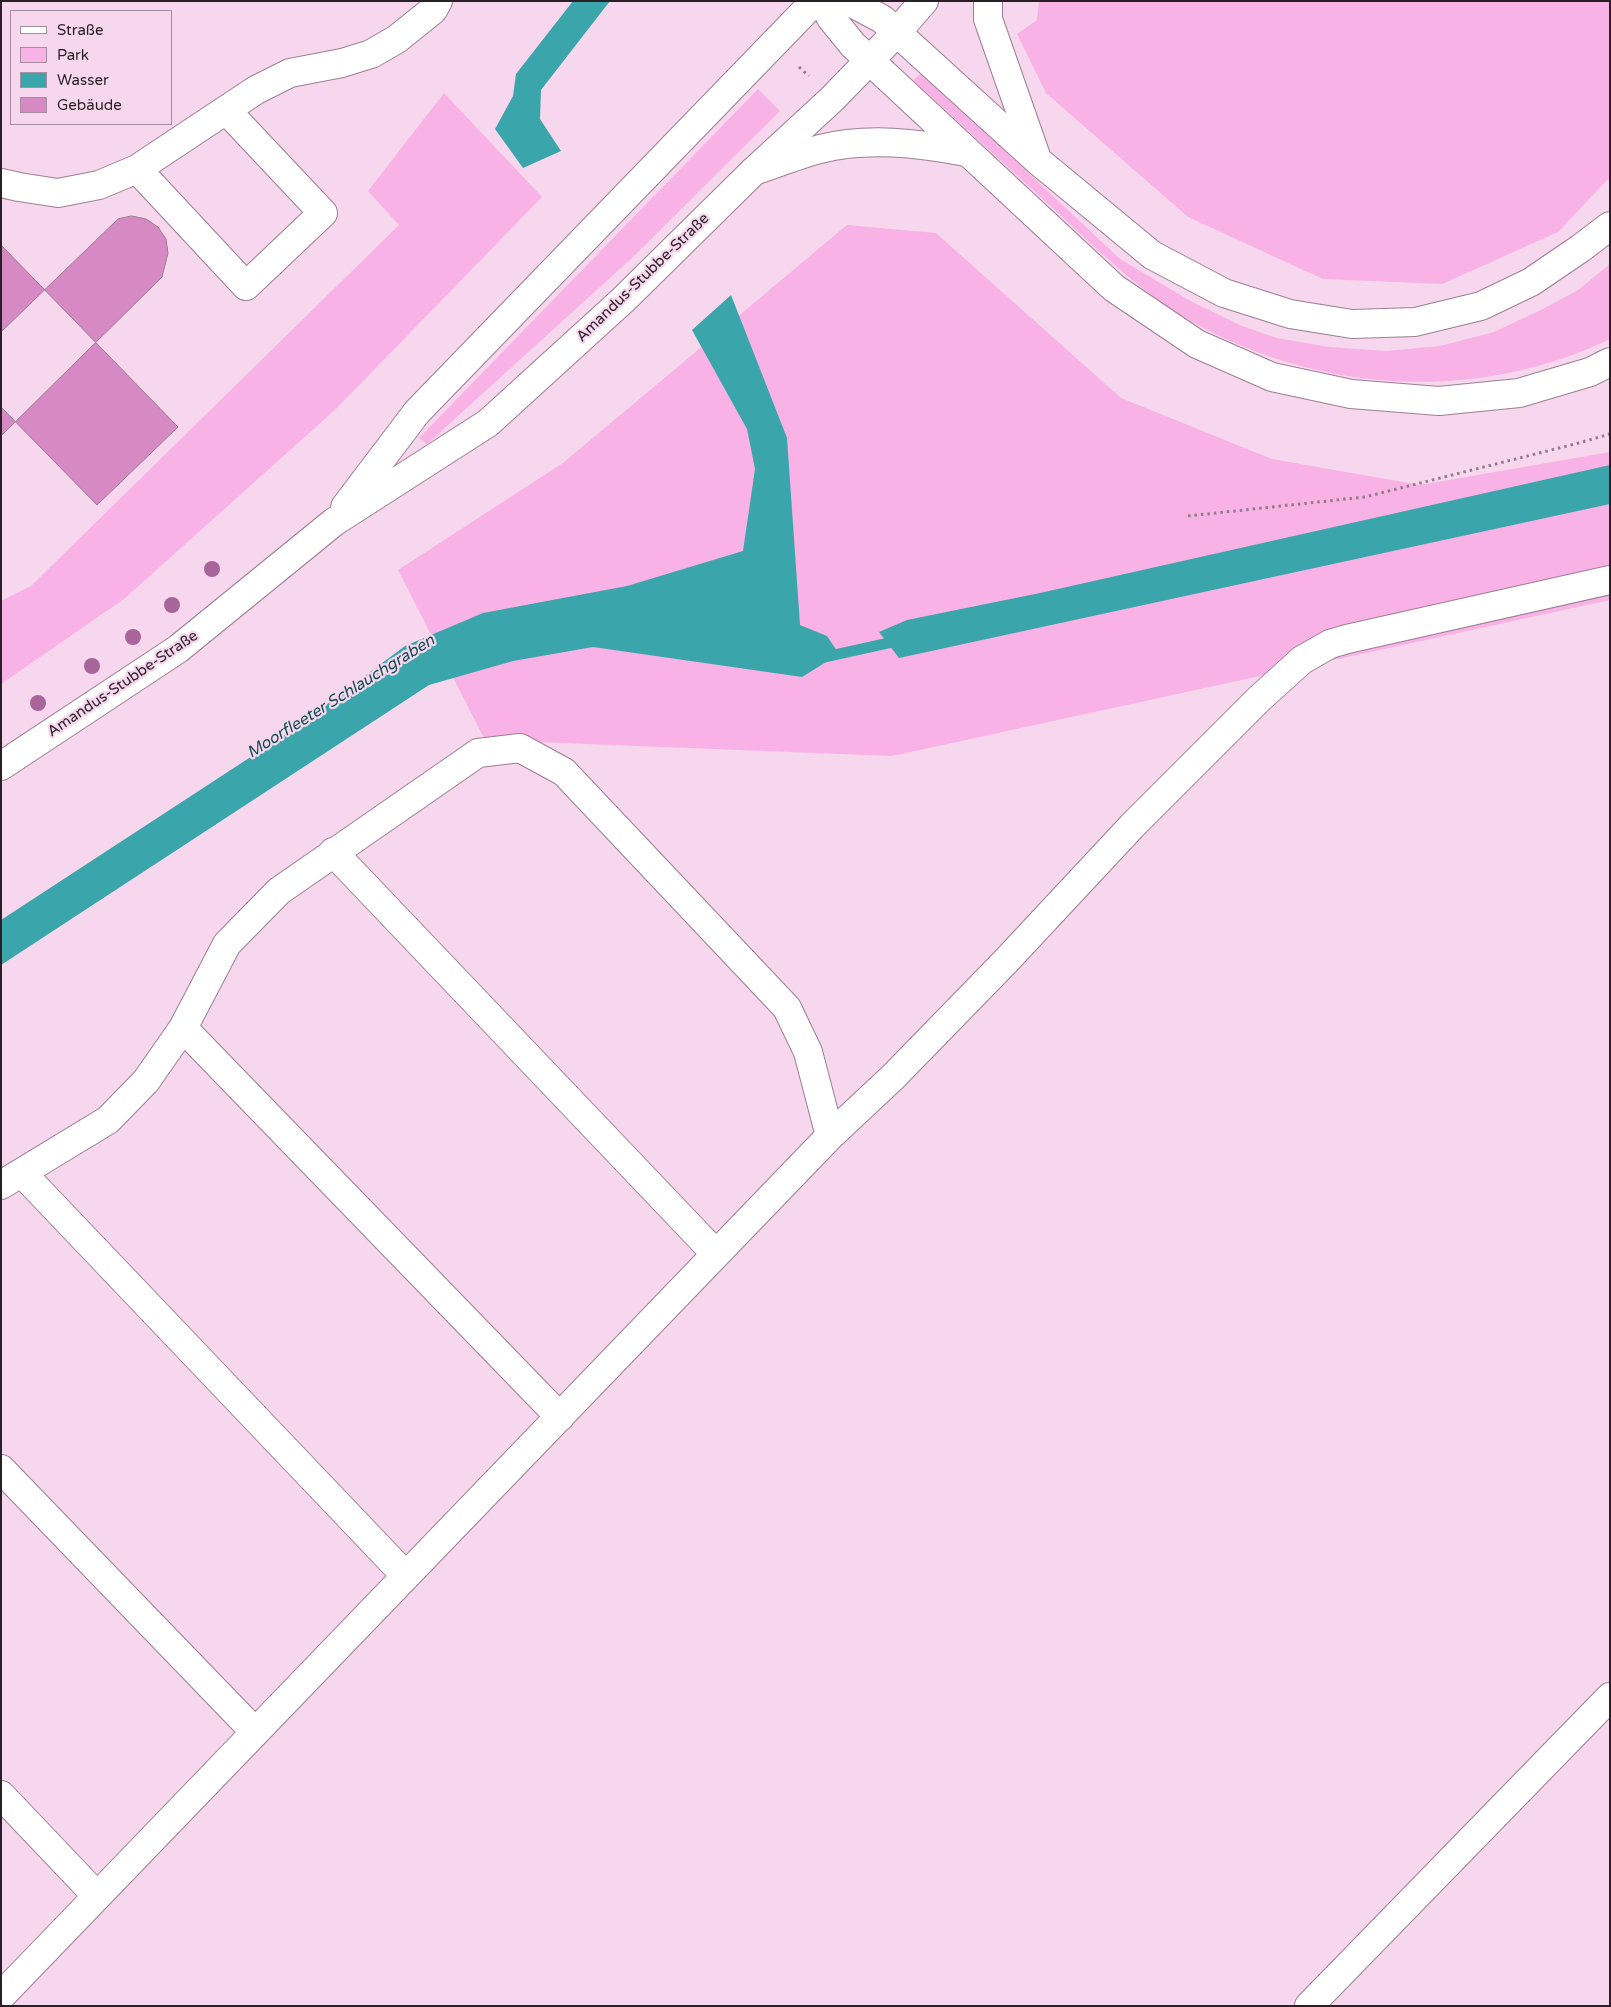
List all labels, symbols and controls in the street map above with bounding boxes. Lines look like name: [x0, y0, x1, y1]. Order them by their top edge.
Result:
legend: [10, 10, 172, 125]
text: Straße: [57, 21, 103, 39]
text: Park: [57, 46, 89, 64]
text: Wasser: [57, 71, 109, 89]
text: Gebäude: [57, 96, 122, 114]
street label: Amandus-Stubbe-Straße: [573, 210, 713, 346]
street label: Amandus-Stubbe-Straße: [44, 627, 202, 741]
water label: Moorfleeter Schlauchgraben: [244, 631, 438, 763]

